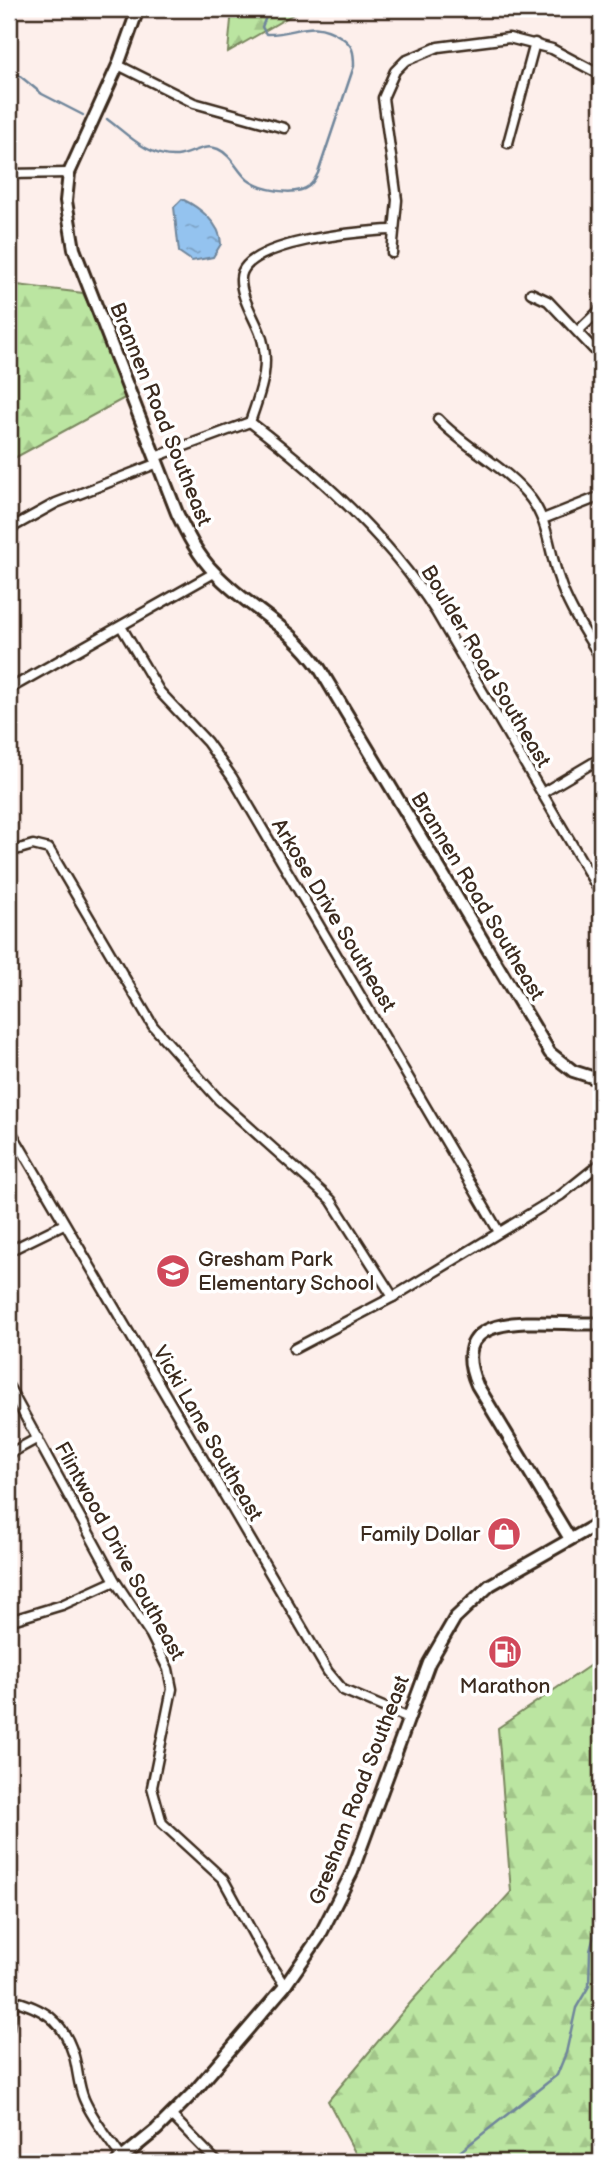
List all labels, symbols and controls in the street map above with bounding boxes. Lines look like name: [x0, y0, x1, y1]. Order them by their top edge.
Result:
street label: Brannen Road Southeast: [104, 299, 217, 530]
street label: Boulder Road Southeast: [415, 561, 556, 772]
street label: Brannen Road Southeast: [405, 788, 550, 1005]
street label: Arkose Drive Southeast: [266, 814, 401, 1017]
place label: Gresham Park Elementary School: [198, 1247, 374, 1296]
school or university icon: Gresham Park Elementary School: [154, 1252, 192, 1290]
street label: Vicki Lane Southeast: [147, 1341, 268, 1526]
street label: Flintwood Drive Southeast: [49, 1438, 190, 1665]
shop icon: Family Dollar: [485, 1515, 523, 1553]
place label: Family Dollar: [360, 1522, 480, 1547]
fuel station icon: Marathon: [486, 1633, 524, 1671]
street label: Gresham Road Southeast: [304, 1671, 415, 1908]
place label: Marathon: [460, 1674, 550, 1699]

